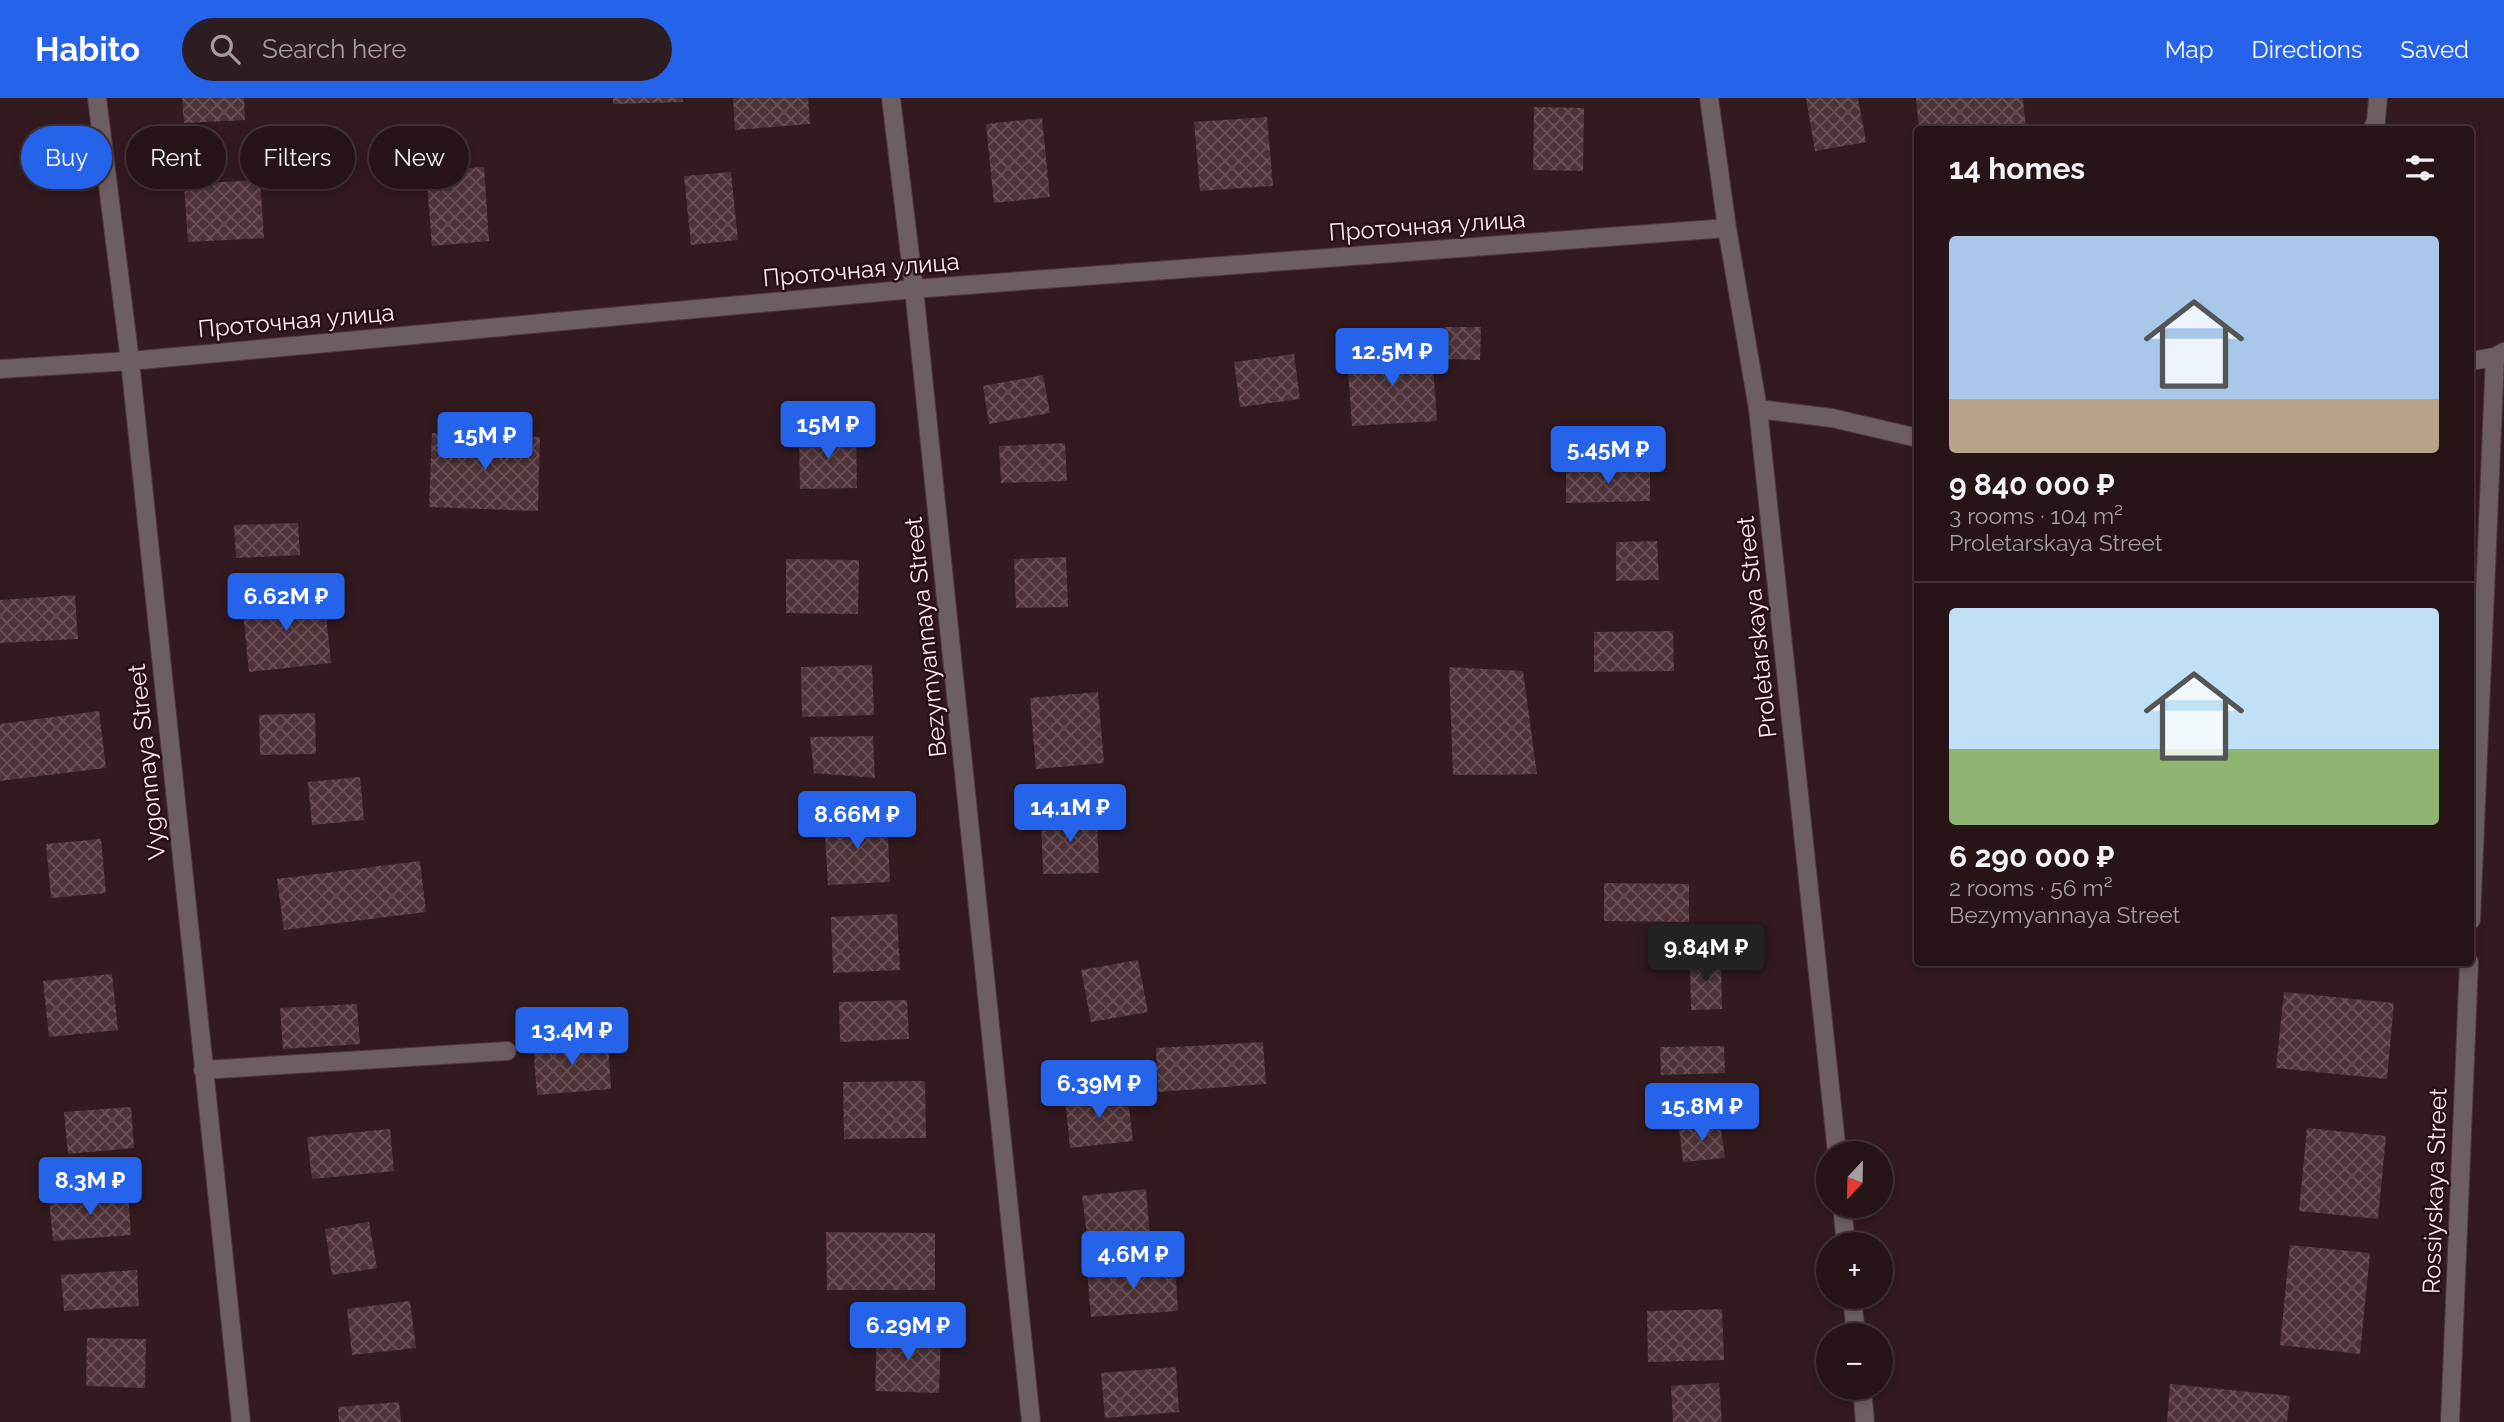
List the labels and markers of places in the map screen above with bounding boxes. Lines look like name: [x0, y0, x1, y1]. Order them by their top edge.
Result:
pin: 12.5M ₽: [1327, 328, 1457, 388]
pin: 15M ₽: [779, 402, 877, 461]
pin: 15M ₽: [436, 412, 534, 472]
pin: 5.45M ₽: [1543, 426, 1673, 486]
pin: 6.62M ₽: [221, 574, 351, 633]
pin: 14.1M ₽: [1005, 784, 1135, 844]
pin: 8.66M ₽: [792, 792, 922, 851]
pin: 9.84M ₽: [1641, 924, 1771, 984]
pin: 13.4M ₽: [507, 1007, 637, 1067]
pin: 6.39M ₽: [1034, 1060, 1164, 1120]
pin: 15.8M ₽: [1637, 1084, 1767, 1143]
pin: 8.3M ₽: [33, 1158, 147, 1217]
pin: 4.6M ₽: [1076, 1232, 1190, 1291]
pin: 6.29M ₽: [843, 1302, 973, 1362]

